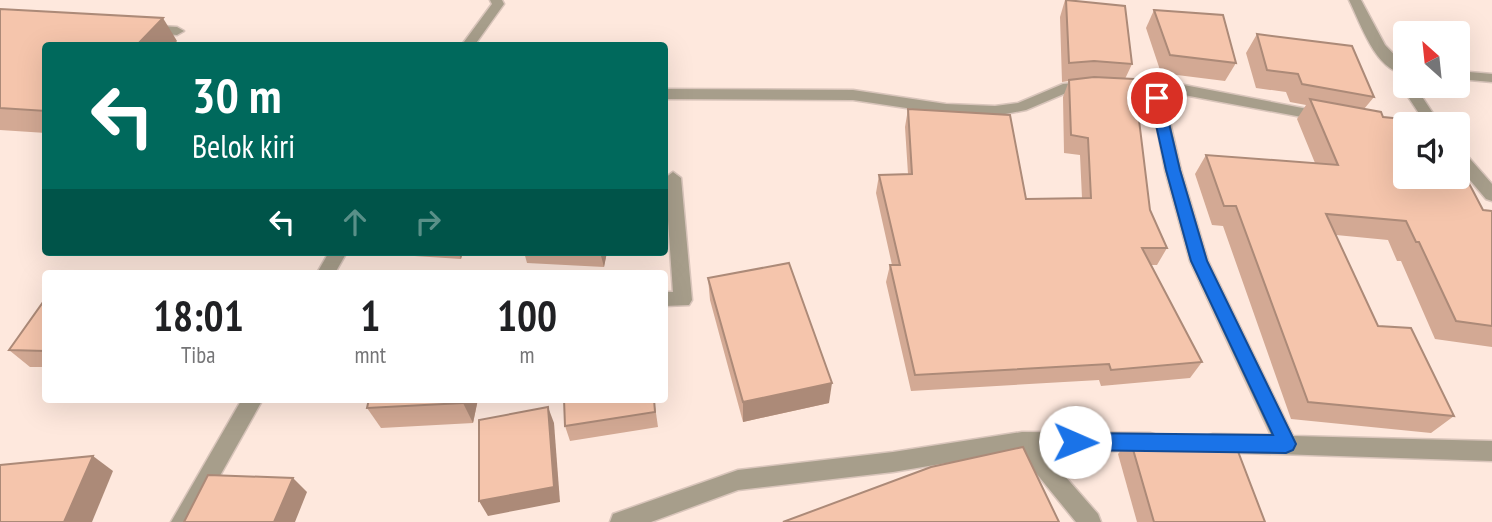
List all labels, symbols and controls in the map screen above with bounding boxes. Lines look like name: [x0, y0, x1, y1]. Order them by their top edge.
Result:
north arrow: [1393, 21, 1470, 98]
map controls: [1393, 21, 1470, 189]
text: 30 m: [192, 63, 281, 127]
pin: [1127, 68, 1187, 128]
icon: left: [77, 70, 168, 161]
icon: arrive: [1138, 79, 1176, 117]
button: sound: [1393, 112, 1470, 189]
text: Belok kiri: [192, 125, 295, 167]
icon: left: [263, 203, 301, 241]
icon: ahead: [336, 203, 374, 241]
icon: right: [409, 203, 447, 241]
text: 18:01: [153, 288, 244, 343]
text: 1: [360, 288, 380, 343]
text: 100: [497, 288, 557, 343]
text: Tiba: [181, 340, 216, 369]
text: mnt: [355, 340, 386, 369]
text: m: [520, 340, 535, 369]
position arrow: [1038, 405, 1112, 479]

